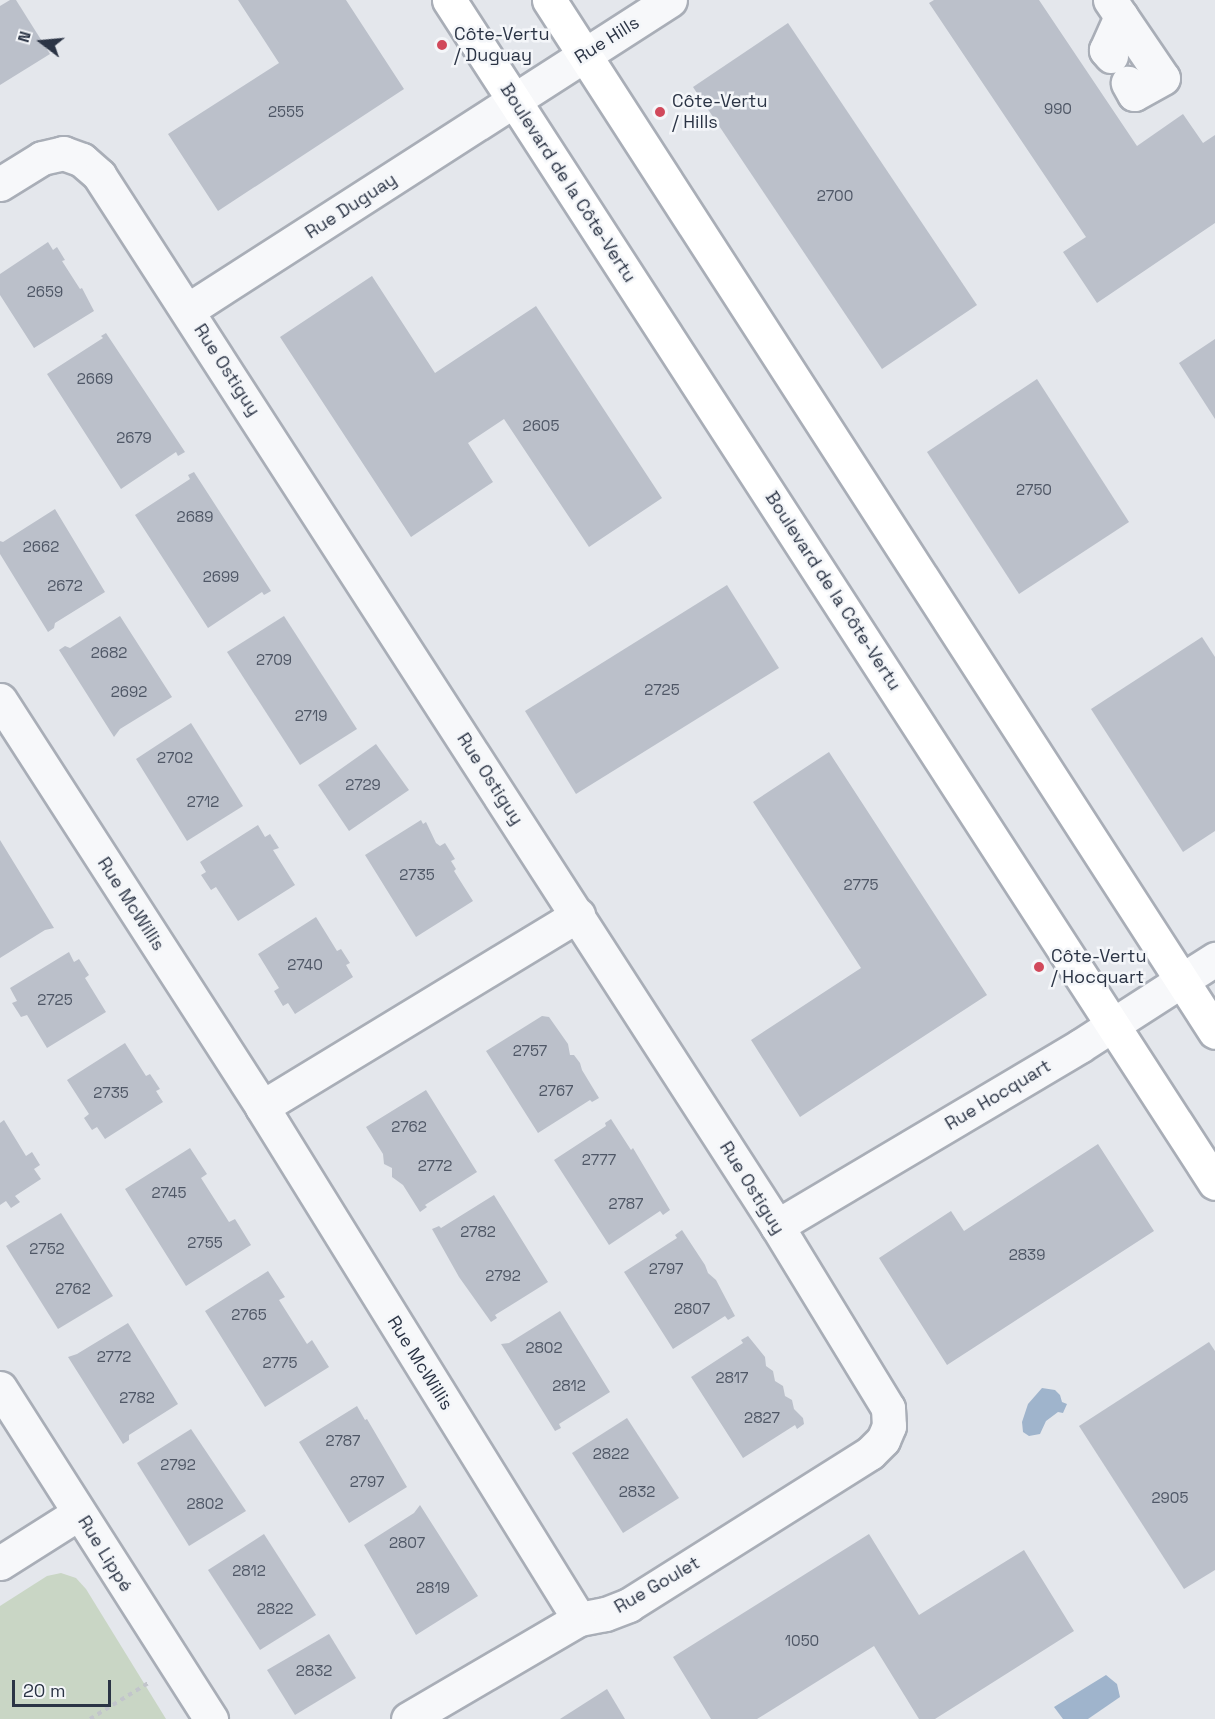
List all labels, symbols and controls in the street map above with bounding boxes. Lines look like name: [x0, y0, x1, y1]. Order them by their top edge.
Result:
north arrow: [12, 12, 72, 72]
street label: Rue Hills: [571, 12, 643, 68]
place label: Côte-Vertu / Duguay: [454, 24, 549, 66]
text: N: [13, 29, 36, 45]
marker: Côte-Vertu / Duguay: [435, 38, 449, 52]
street label: Boulevard de la Côte-Vertu: [496, 79, 640, 287]
place label: Côte-Vertu / Hills: [672, 91, 767, 134]
house number: 990: [1044, 100, 1072, 118]
house number: 2555: [268, 103, 304, 121]
marker: Côte-Vertu / Hills: [653, 105, 667, 119]
street label: Rue Duguay: [301, 169, 401, 243]
house number: 2700: [817, 187, 853, 205]
house number: 2659: [27, 283, 63, 301]
street label: Rue Ostiguy: [189, 320, 265, 420]
house number: 2669: [77, 370, 113, 388]
house number: 2605: [523, 417, 559, 435]
house number: 2679: [116, 429, 152, 447]
house number: 2750: [1016, 481, 1052, 499]
street label: Boulevard de la Côte-Vertu: [761, 487, 905, 695]
house number: 2689: [177, 508, 213, 526]
house number: 2662: [23, 538, 59, 556]
house number: 2699: [203, 568, 239, 586]
house number: 2672: [47, 577, 83, 595]
house number: 2682: [91, 644, 127, 662]
house number: 2709: [256, 651, 292, 669]
house number: 2725: [644, 681, 680, 699]
house number: 2692: [111, 683, 147, 701]
house number: 2719: [295, 707, 327, 725]
street label: Rue Ostiguy: [452, 729, 528, 829]
house number: 2702: [157, 749, 193, 767]
house number: 2729: [345, 776, 381, 794]
house number: 2712: [187, 793, 219, 811]
street label: Rue McWillis: [93, 853, 169, 955]
house number: 2735: [399, 866, 435, 884]
house number: 2775: [844, 876, 878, 894]
place label: Côte-Vertu / Hocquart: [1051, 946, 1146, 988]
house number: 2740: [287, 956, 323, 974]
marker: Côte-Vertu / Hocquart: [1032, 960, 1046, 974]
house number: 2725: [37, 991, 73, 1009]
house number: 2757: [513, 1042, 547, 1060]
street label: Rue Hocquart: [941, 1055, 1055, 1135]
house number: 2767: [539, 1082, 573, 1100]
house number: 2735: [93, 1084, 129, 1102]
house number: 2762: [391, 1118, 427, 1136]
street label: Rue Ostiguy: [715, 1138, 789, 1238]
house number: 2777: [582, 1151, 616, 1169]
house number: 2772: [418, 1157, 452, 1175]
house number: 2745: [152, 1184, 186, 1202]
house number: 2787: [609, 1195, 643, 1213]
house number: 2782: [460, 1223, 496, 1241]
house number: 2755: [187, 1234, 223, 1252]
house number: 2752: [29, 1240, 65, 1258]
house number: 2839: [1009, 1246, 1045, 1264]
house number: 2797: [649, 1260, 683, 1278]
house number: 2792: [485, 1267, 521, 1285]
house number: 2762: [55, 1280, 91, 1298]
house number: 2807: [674, 1300, 710, 1318]
house number: 2765: [231, 1306, 267, 1324]
street label: Rue McWillis: [383, 1312, 457, 1414]
house number: 2802: [525, 1339, 563, 1357]
house number: 2772: [97, 1348, 131, 1366]
house number: 2775: [263, 1354, 297, 1372]
house number: 2817: [715, 1369, 749, 1387]
house number: 2812: [552, 1377, 586, 1395]
house number: 2782: [119, 1389, 155, 1407]
house number: 2827: [744, 1409, 780, 1427]
house number: 2787: [326, 1432, 360, 1450]
house number: 2822: [593, 1445, 629, 1463]
house number: 2792: [160, 1456, 196, 1474]
house number: 2797: [350, 1473, 384, 1491]
house number: 2832: [619, 1483, 655, 1501]
house number: 2905: [1152, 1489, 1188, 1507]
house number: 2802: [186, 1495, 224, 1513]
street label: Rue Lippé: [73, 1512, 137, 1596]
house number: 2807: [389, 1534, 425, 1552]
street label: Rue Goulet: [611, 1552, 703, 1618]
house number: 2812: [232, 1562, 266, 1580]
house number: 2819: [416, 1579, 450, 1597]
house number: 2822: [257, 1600, 293, 1618]
house number: 1050: [785, 1632, 819, 1650]
house number: 2832: [296, 1662, 332, 1680]
scale bar: [15, 1668, 114, 1706]
text: 20 m: [23, 1679, 66, 1702]

